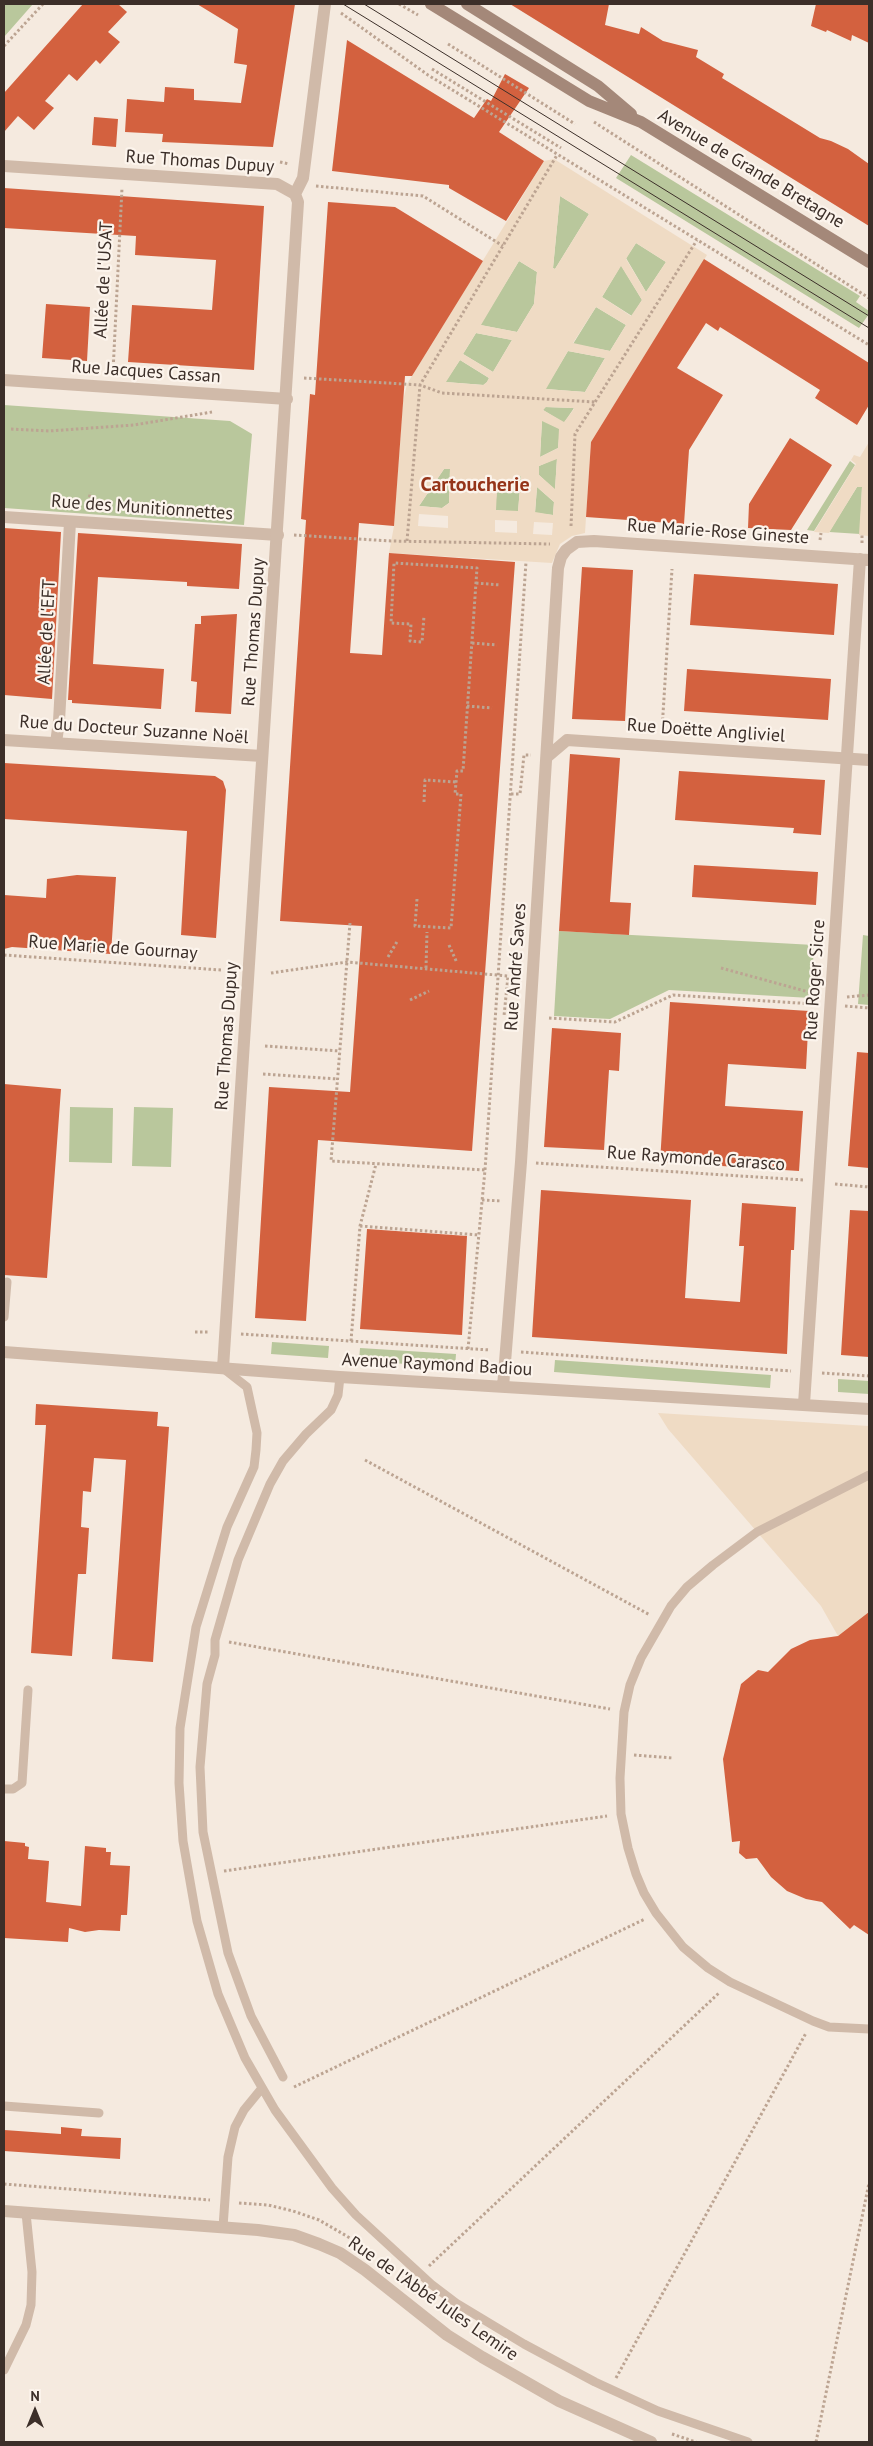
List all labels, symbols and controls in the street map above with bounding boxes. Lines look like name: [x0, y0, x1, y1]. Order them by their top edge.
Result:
street label: Avenue de Grande Bretagne: [654, 105, 848, 233]
street label: Rue Thomas Dupuy: [125, 146, 275, 178]
street label: Allée de l'USAT: [90, 221, 118, 339]
street label: Rue Jacques Cassan: [71, 356, 221, 388]
district label: Cartoucherie: [420, 473, 530, 497]
street label: Rue des Munitionnettes: [50, 491, 234, 525]
street label: Rue Marie-Rose Gineste: [626, 515, 810, 549]
street label: Rue Thomas Dupuy: [238, 557, 270, 707]
street label: Allée de l'EFT: [33, 579, 61, 685]
street label: Rue du Docteur Suzanne Noël: [19, 711, 249, 749]
street label: Rue Doëtte Angliviel: [626, 715, 786, 747]
street label: Rue André Saves: [501, 902, 531, 1032]
street label: Rue Roger Sicre: [800, 919, 830, 1041]
street label: Rue Marie de Gournay: [28, 931, 198, 965]
street label: Rue Thomas Dupuy: [211, 961, 243, 1111]
street label: Rue Raymonde Carasco: [606, 1142, 786, 1176]
street label: Avenue Raymond Badiou: [341, 1349, 533, 1381]
street label: Rue de l'Abbé Jules Lemire: [344, 2232, 522, 2366]
north arrow: [10, 2386, 60, 2436]
text: N: [30, 2387, 40, 2405]

